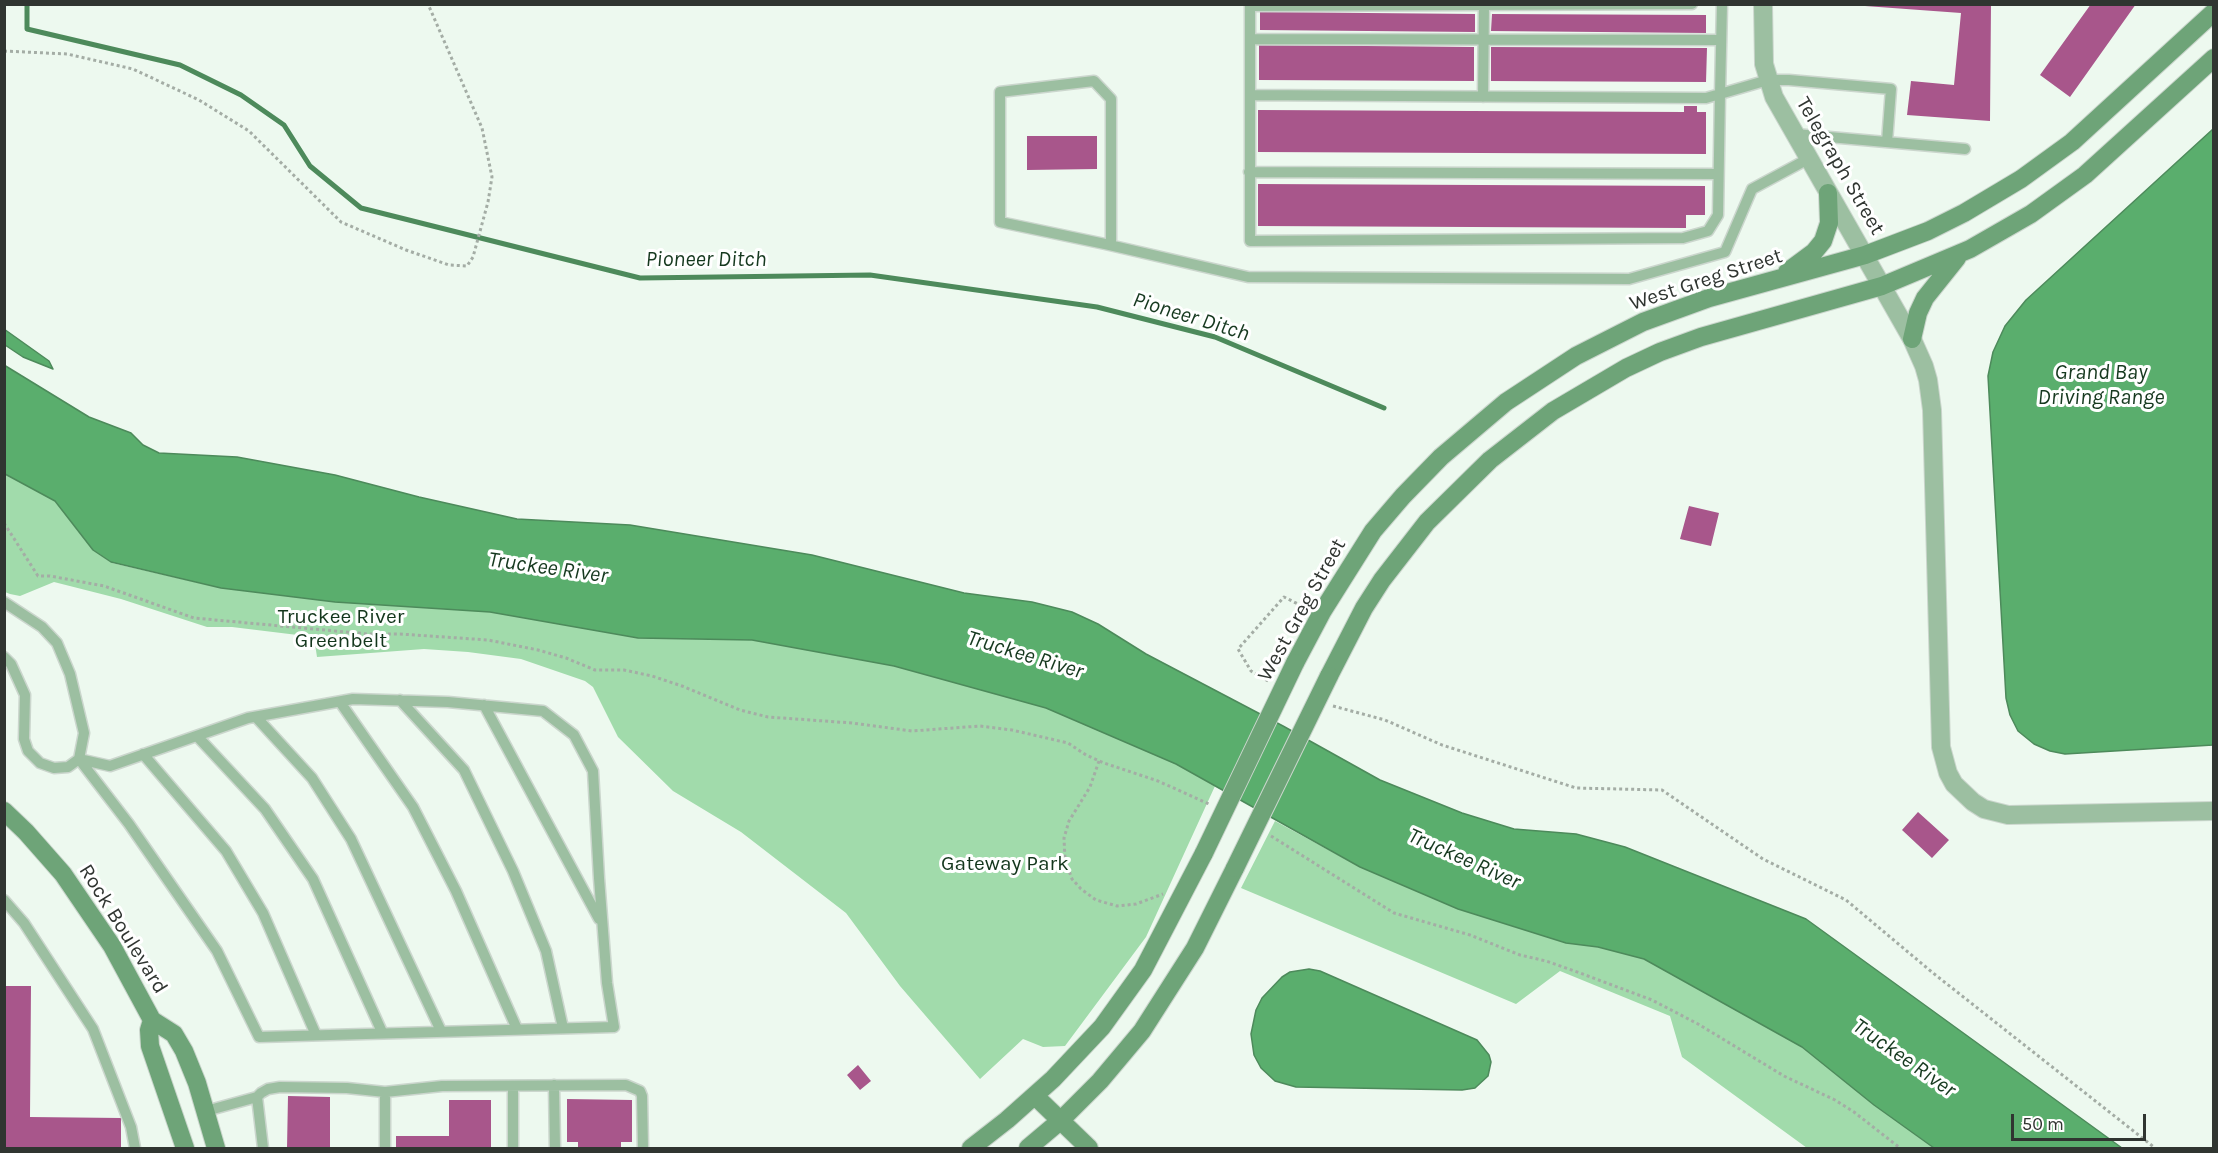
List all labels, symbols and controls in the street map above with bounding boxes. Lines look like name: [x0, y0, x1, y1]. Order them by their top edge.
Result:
street label: Telegraph Street: [1790, 93, 1890, 239]
street label: West Greg Street: [1626, 243, 1786, 317]
water label: Pioneer Ditch: [646, 247, 766, 273]
water label: Pioneer Ditch: [1129, 287, 1253, 347]
water label: Grand Bay Driving Range: [2038, 360, 2164, 412]
street label: West Greg Street: [1252, 534, 1352, 686]
water label: Truckee River: [487, 547, 609, 589]
park label: Truckee River Greenbelt: [278, 604, 404, 654]
water label: Truckee River: [964, 625, 1086, 685]
water label: Truckee River: [1404, 822, 1524, 896]
park label: Gateway Park: [941, 851, 1069, 877]
street label: Rock Boulevard: [73, 860, 173, 998]
water label: Truckee River: [1847, 1013, 1961, 1103]
scale bar: [2014, 1102, 2149, 1140]
text: 50 m: [2022, 1113, 2064, 1135]

